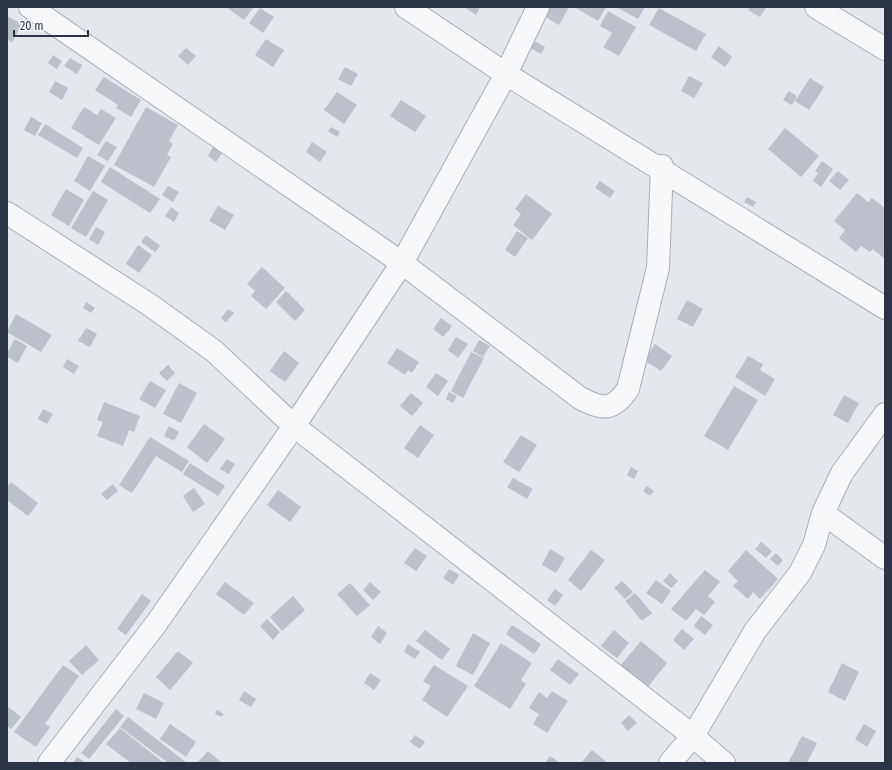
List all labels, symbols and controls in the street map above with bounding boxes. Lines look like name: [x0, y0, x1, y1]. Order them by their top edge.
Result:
scale bar: [14, 12, 88, 38]
text: 20 m: [20, 19, 44, 33]

